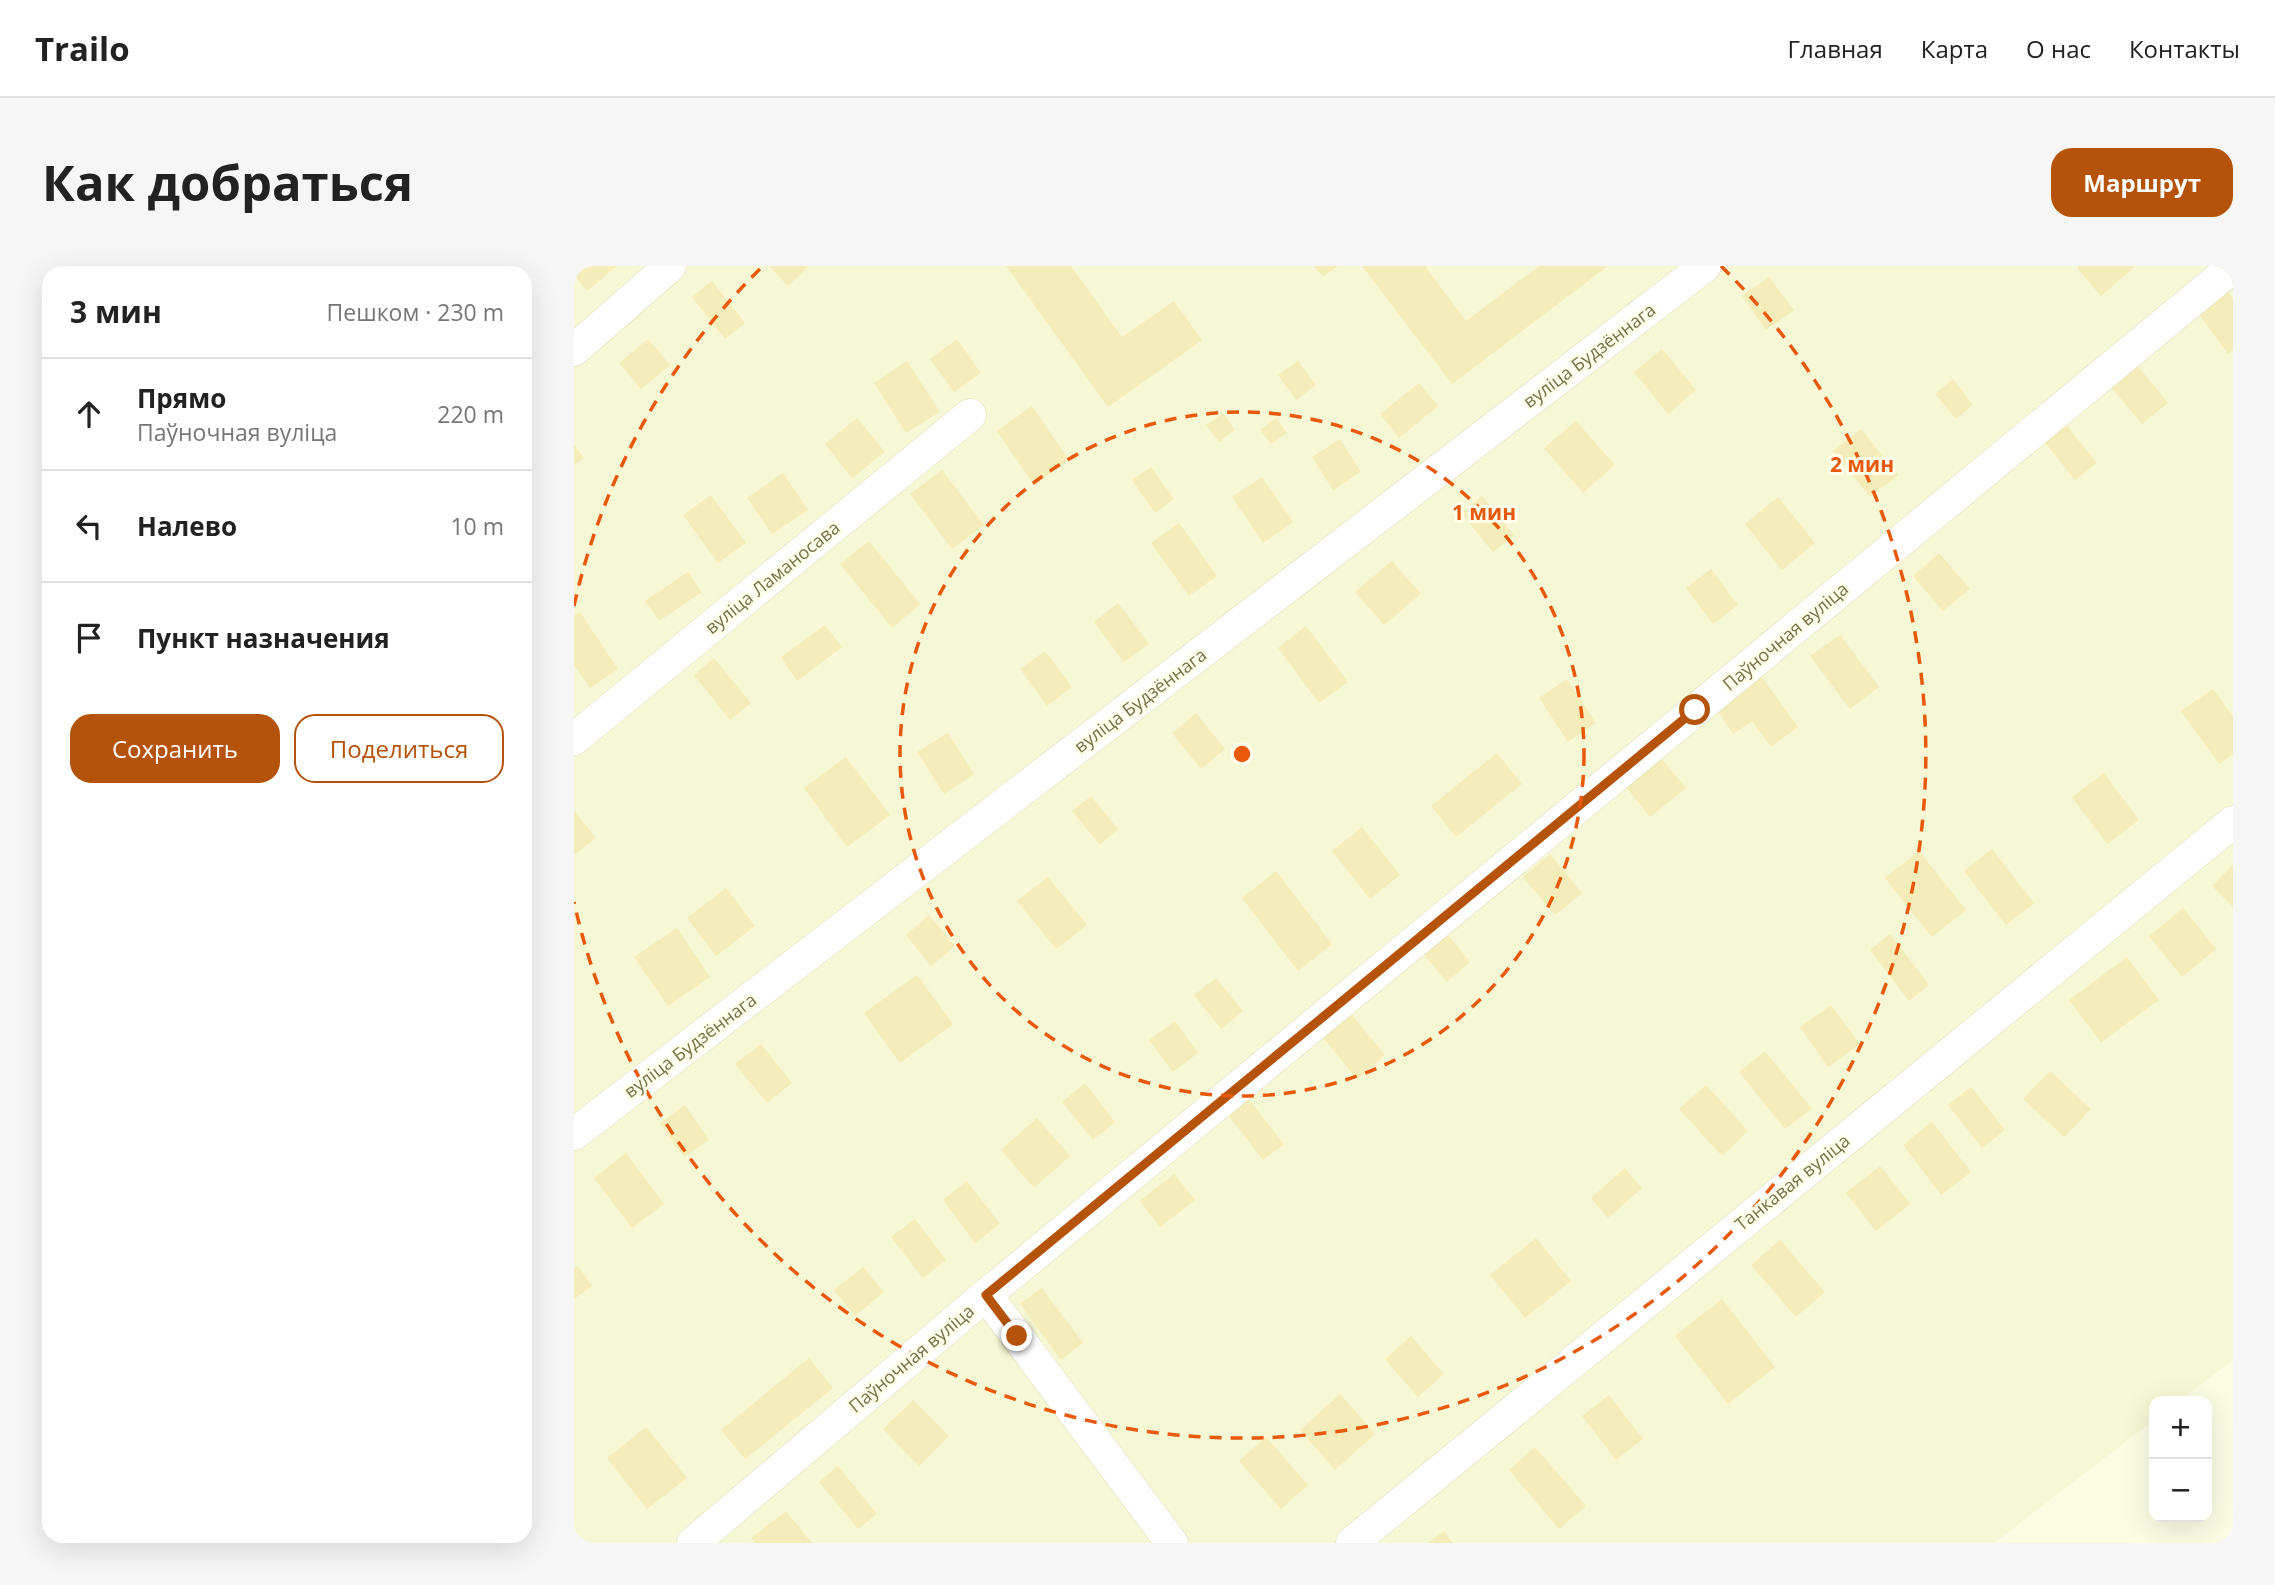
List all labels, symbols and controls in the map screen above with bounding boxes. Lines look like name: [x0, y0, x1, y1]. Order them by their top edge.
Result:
text: Trailo: [35, 26, 130, 71]
text: Главная: [1788, 32, 1883, 65]
text: Карта: [1921, 32, 1988, 65]
text: О нас: [2026, 32, 2091, 65]
text: Контакты: [2129, 32, 2240, 65]
button: Маршрут: [2051, 148, 2233, 217]
text: Как добраться: [42, 149, 413, 215]
text: 3 мин: [70, 291, 162, 332]
text: Пешком · 230 m: [327, 296, 504, 328]
street label: вуліца Будзённага: [1518, 297, 1660, 413]
text: Прямо: [137, 380, 226, 416]
icon: ahead: [70, 395, 108, 433]
text: 220 m: [437, 398, 504, 430]
text: Паўночная вуліца: [137, 416, 337, 448]
text: 2 мин: [1830, 450, 1894, 478]
text: 1 мин: [1452, 498, 1516, 526]
icon: left: [70, 507, 108, 545]
text: Налево: [137, 508, 237, 544]
text: 10 m: [450, 510, 504, 542]
street label: вуліца Ламаносава: [699, 515, 845, 639]
street label: Паўночная вуліца: [1717, 576, 1853, 696]
icon: arrive: [70, 619, 108, 657]
text: Пункт назначения: [137, 620, 390, 656]
street label: вуліца Будзённага: [1069, 642, 1211, 758]
route start: [1679, 694, 1710, 725]
button: Сохранить: [70, 714, 280, 783]
button: Поделиться: [294, 714, 504, 783]
centre of rings: [1230, 742, 1254, 766]
street label: вуліца Будзённага: [619, 987, 761, 1103]
street label: Танкавая вуліца: [1730, 1128, 1854, 1236]
street label: Паўночная вуліца: [843, 1298, 979, 1418]
route end: [1001, 1320, 1032, 1351]
map controls: [2149, 1396, 2212, 1522]
button: +: [2149, 1396, 2212, 1459]
button: −: [2149, 1459, 2212, 1522]

